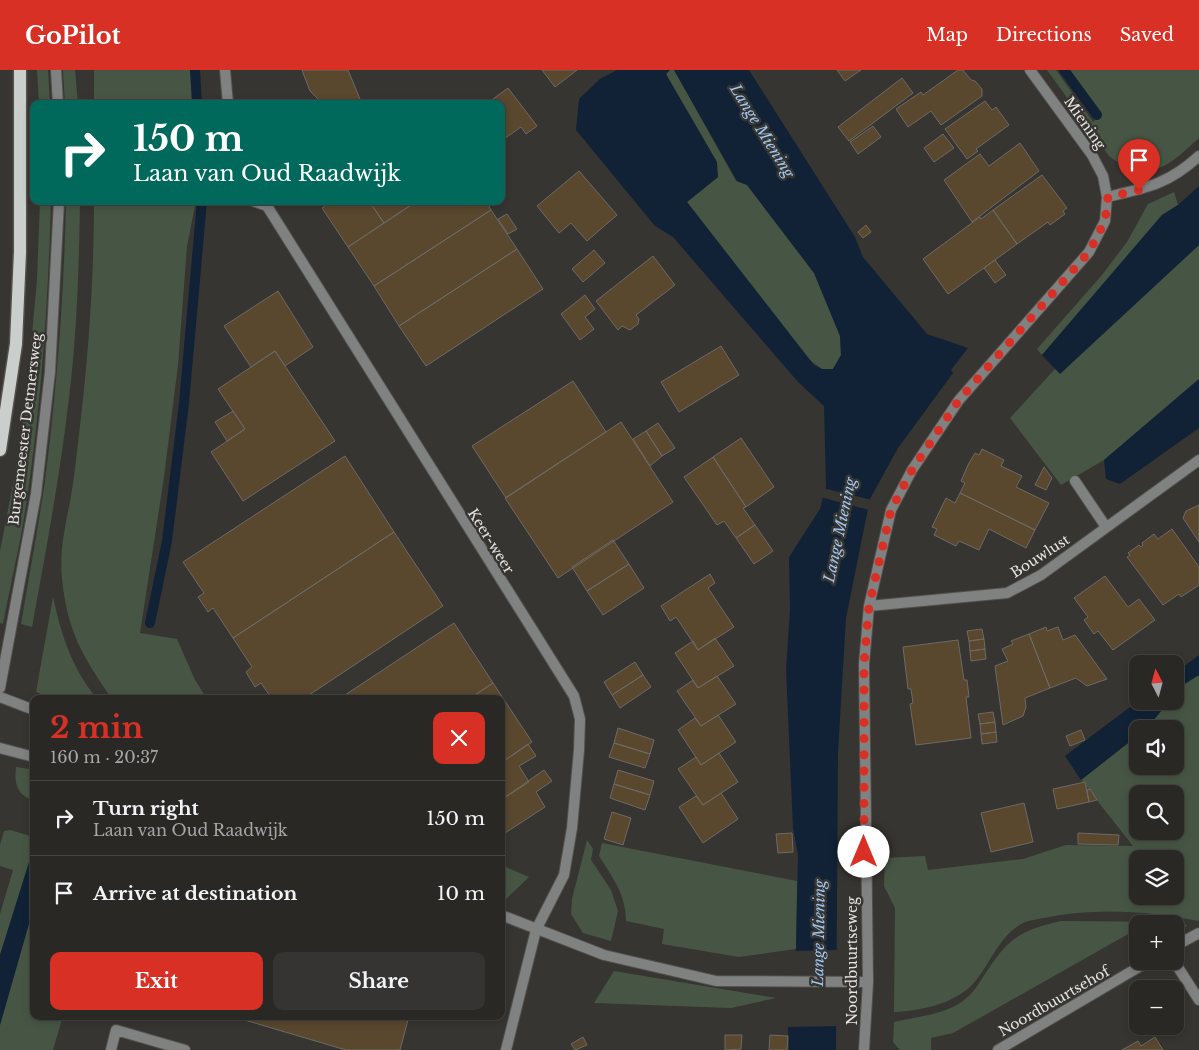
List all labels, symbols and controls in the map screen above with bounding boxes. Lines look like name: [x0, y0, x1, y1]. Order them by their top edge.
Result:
text: GoPilot: [25, 21, 121, 50]
text: Map: [926, 24, 968, 46]
text: Directions: [996, 24, 1092, 46]
text: Saved: [1120, 24, 1174, 46]
water label: Lange Miening: [726, 80, 799, 182]
street label: Miening: [1060, 93, 1110, 153]
text: 150 m: [133, 117, 244, 160]
icon: right: [50, 120, 115, 185]
pin: [1118, 139, 1160, 190]
icon: arrive: [1125, 146, 1153, 174]
text: Laan van Oud Raadwijk: [133, 160, 401, 187]
street label: Burgemeester Detmersweg: [4, 331, 46, 526]
water label: Lange Miening: [819, 475, 860, 585]
street label: Keer-weer: [464, 505, 518, 577]
street label: Bouwlust: [1007, 530, 1073, 582]
north arrow: [1129, 655, 1184, 710]
map controls: [1129, 655, 1184, 1035]
text: 2 min: [50, 709, 143, 746]
button: close: [433, 712, 485, 764]
button: sound: [1129, 720, 1184, 775]
text: 160 m · 20:37: [50, 747, 158, 767]
button: search: [1129, 785, 1184, 840]
text: Turn right: [93, 797, 199, 820]
icon: right: [50, 804, 78, 832]
text: 150 m: [426, 807, 485, 830]
text: Laan van Oud Raadwijk: [93, 820, 288, 840]
position arrow: [837, 825, 889, 877]
button: layers: [1129, 850, 1184, 905]
icon: arrive: [50, 879, 78, 907]
water label: Lange Miening: [808, 879, 829, 988]
text: Arrive at destination: [93, 882, 297, 905]
text: 10 m: [437, 882, 485, 905]
street label: Noordbuurtseweg: [843, 896, 861, 1025]
button: +: [1129, 915, 1184, 970]
button: Exit: [50, 952, 263, 1010]
button: Share: [273, 952, 485, 1010]
street label: Noordbuurtsehof: [995, 961, 1115, 1040]
button: −: [1129, 980, 1184, 1035]

